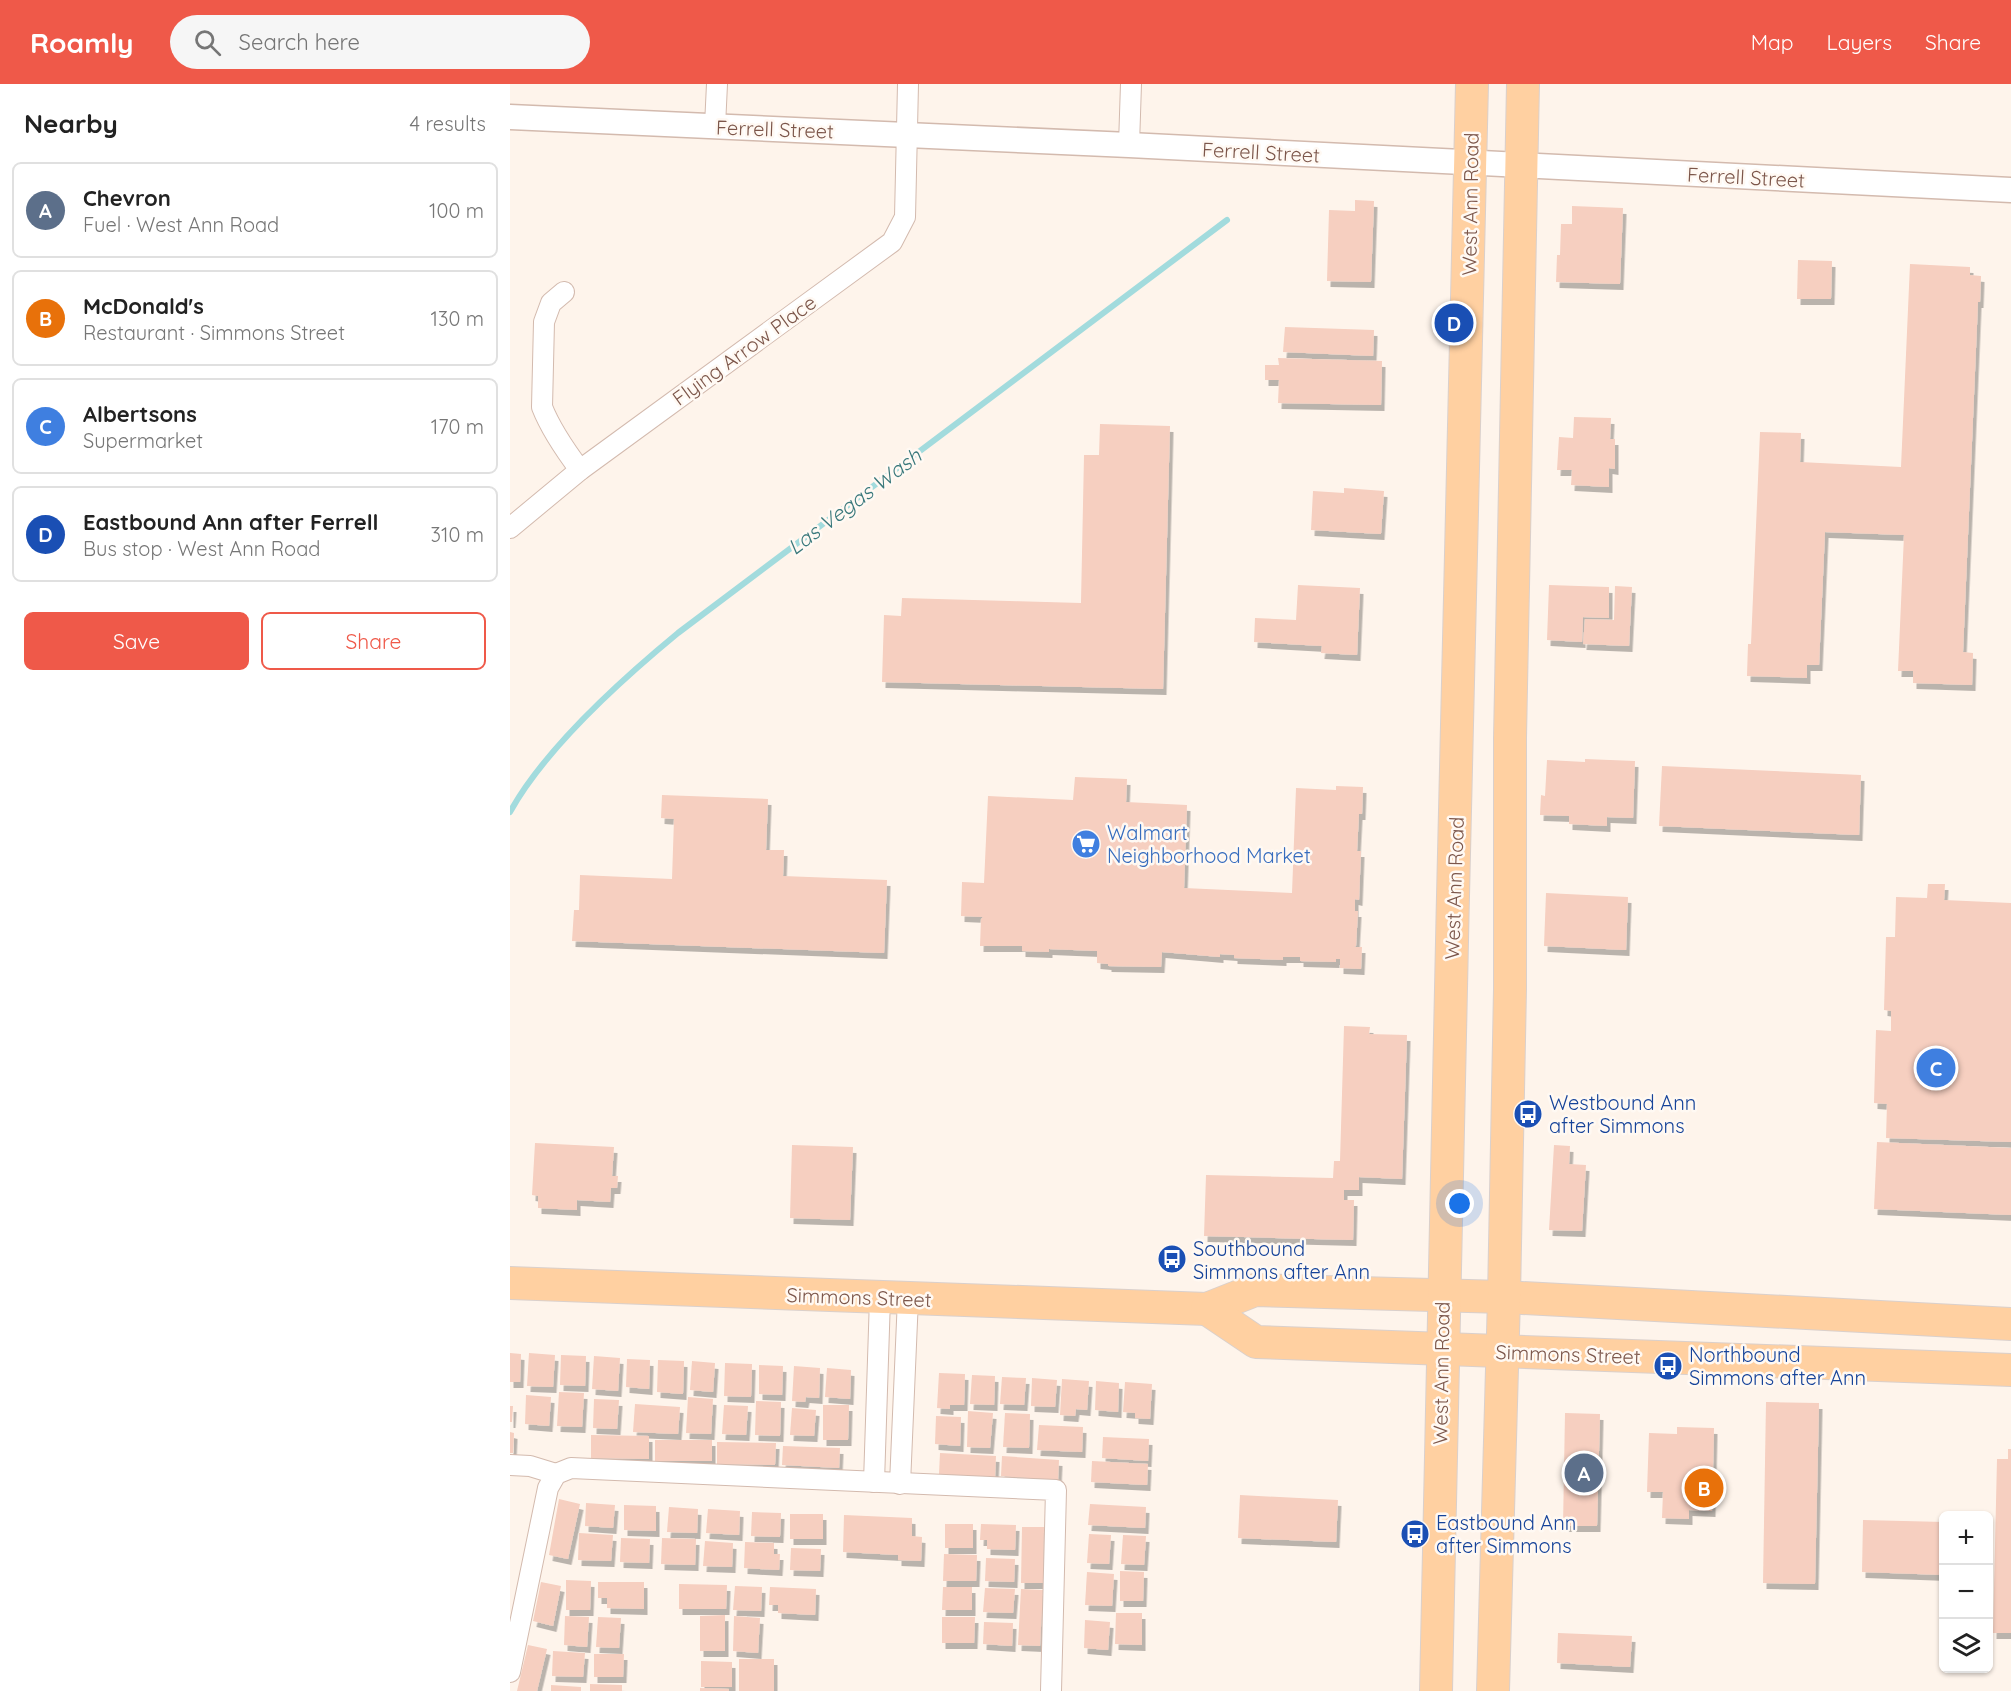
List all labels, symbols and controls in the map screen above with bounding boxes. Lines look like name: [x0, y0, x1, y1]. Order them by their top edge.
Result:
search box: [170, 15, 590, 69]
text: Roamly: [30, 25, 134, 60]
icon: search: [191, 26, 224, 59]
text: Search here: [239, 28, 360, 56]
text: Map: [1751, 29, 1794, 55]
text: Layers: [1827, 29, 1892, 55]
text: Share: [1925, 29, 1981, 55]
text: Nearby: [24, 107, 118, 140]
text: 4 results: [410, 111, 486, 136]
street label: Ferrell Street: [716, 114, 835, 144]
street label: West Ann Road: [1456, 132, 1484, 276]
street label: Ferrell Street: [1201, 136, 1321, 168]
street label: Ferrell Street: [1686, 161, 1806, 193]
text: Chevron: [83, 184, 171, 212]
text: A: [39, 198, 52, 223]
text: 100 m: [429, 198, 484, 223]
text: Fuel · West Ann Road: [83, 212, 279, 237]
street label: Flying Arrow Place: [667, 289, 821, 411]
text: McDonald's: [83, 292, 204, 320]
pin: D: [1434, 300, 1474, 346]
text: B: [39, 306, 52, 331]
text: 130 m: [431, 306, 484, 331]
text: Restaurant · Simmons Street: [83, 320, 345, 345]
text: Albertsons: [83, 400, 197, 428]
text: C: [39, 414, 52, 439]
text: 170 m: [431, 414, 484, 439]
text: Supermarket: [83, 428, 203, 453]
water label: Las Vegas Wash: [782, 442, 927, 560]
text: Eastbound Ann after Ferrell: [83, 508, 379, 536]
text: D: [38, 522, 53, 547]
text: 310 m: [431, 522, 484, 547]
text: Bus stop · West Ann Road: [83, 536, 320, 561]
button: Save: [24, 612, 249, 670]
button: Share: [261, 612, 486, 670]
street label: West Ann Road: [1439, 816, 1469, 960]
place label: Walmart Neighborhood Market: [1107, 820, 1311, 868]
supermarket icon: Walmart Neighborhood Market: [1070, 828, 1102, 860]
pin: C: [1916, 1046, 1956, 1090]
place label: Westbound Ann after Simmons: [1549, 1090, 1696, 1138]
bus stop icon: Westbound Ann after Simmons: [1512, 1098, 1544, 1130]
your location: [1445, 1189, 1474, 1218]
place label: Southbound Simmons after Ann: [1193, 1236, 1370, 1284]
bus stop icon: Southbound Simmons after Ann: [1156, 1243, 1188, 1275]
street label: Simmons Street: [786, 1282, 932, 1312]
street label: West Ann Road: [1427, 1301, 1455, 1445]
street label: Simmons Street: [1495, 1339, 1641, 1369]
place label: Northbound Simmons after Ann: [1689, 1342, 1866, 1390]
bus stop icon: Northbound Simmons after Ann: [1652, 1350, 1684, 1382]
pin: A: [1564, 1450, 1604, 1496]
pin: B: [1684, 1466, 1724, 1510]
place label: Eastbound Ann after Simmons: [1436, 1510, 1576, 1558]
map controls: [1939, 1511, 1993, 1673]
button: +: [1939, 1511, 1993, 1565]
bus stop icon: Eastbound Ann after Simmons: [1399, 1518, 1431, 1550]
button: −: [1939, 1565, 1993, 1619]
button: layers: [1939, 1619, 1993, 1673]

